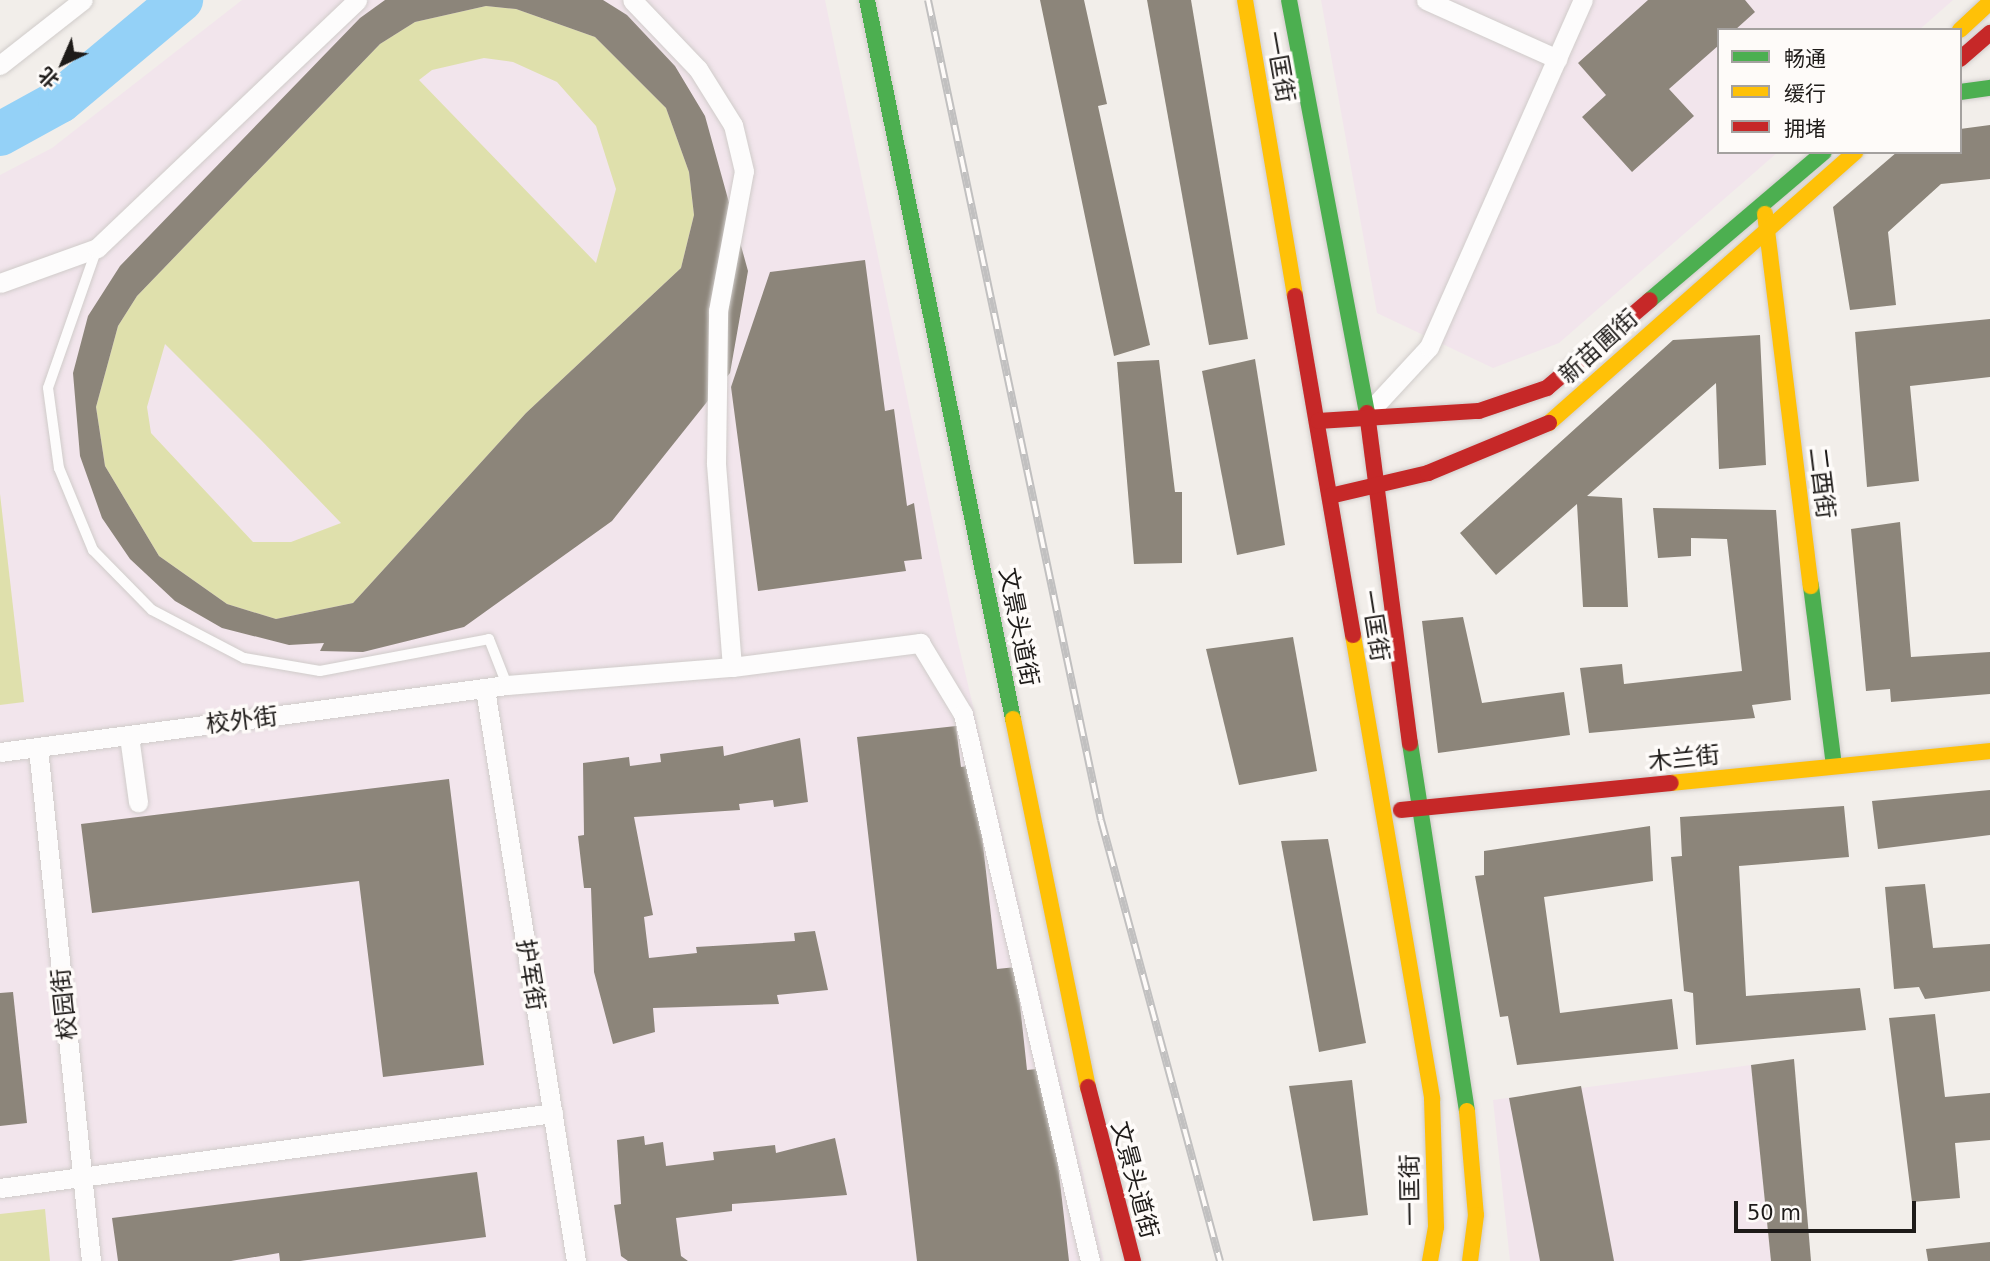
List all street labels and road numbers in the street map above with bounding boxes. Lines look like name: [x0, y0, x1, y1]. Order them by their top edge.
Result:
street label: 一匡街: [1259, 29, 1299, 105]
street label: 新苗圃街: [1554, 304, 1644, 390]
street label: 二酉街: [1802, 446, 1840, 520]
street label: 文景头道街: [992, 565, 1044, 689]
street label: 一匡街: [1354, 588, 1394, 664]
street label: 校外街: [205, 702, 279, 740]
street label: 木兰街: [1647, 741, 1721, 777]
street label: 护军街: [510, 937, 550, 1013]
street label: 校园街: [47, 967, 83, 1041]
street label: 文景头道街: [1105, 1118, 1163, 1242]
street label: 一匡街: [1396, 1154, 1426, 1226]

